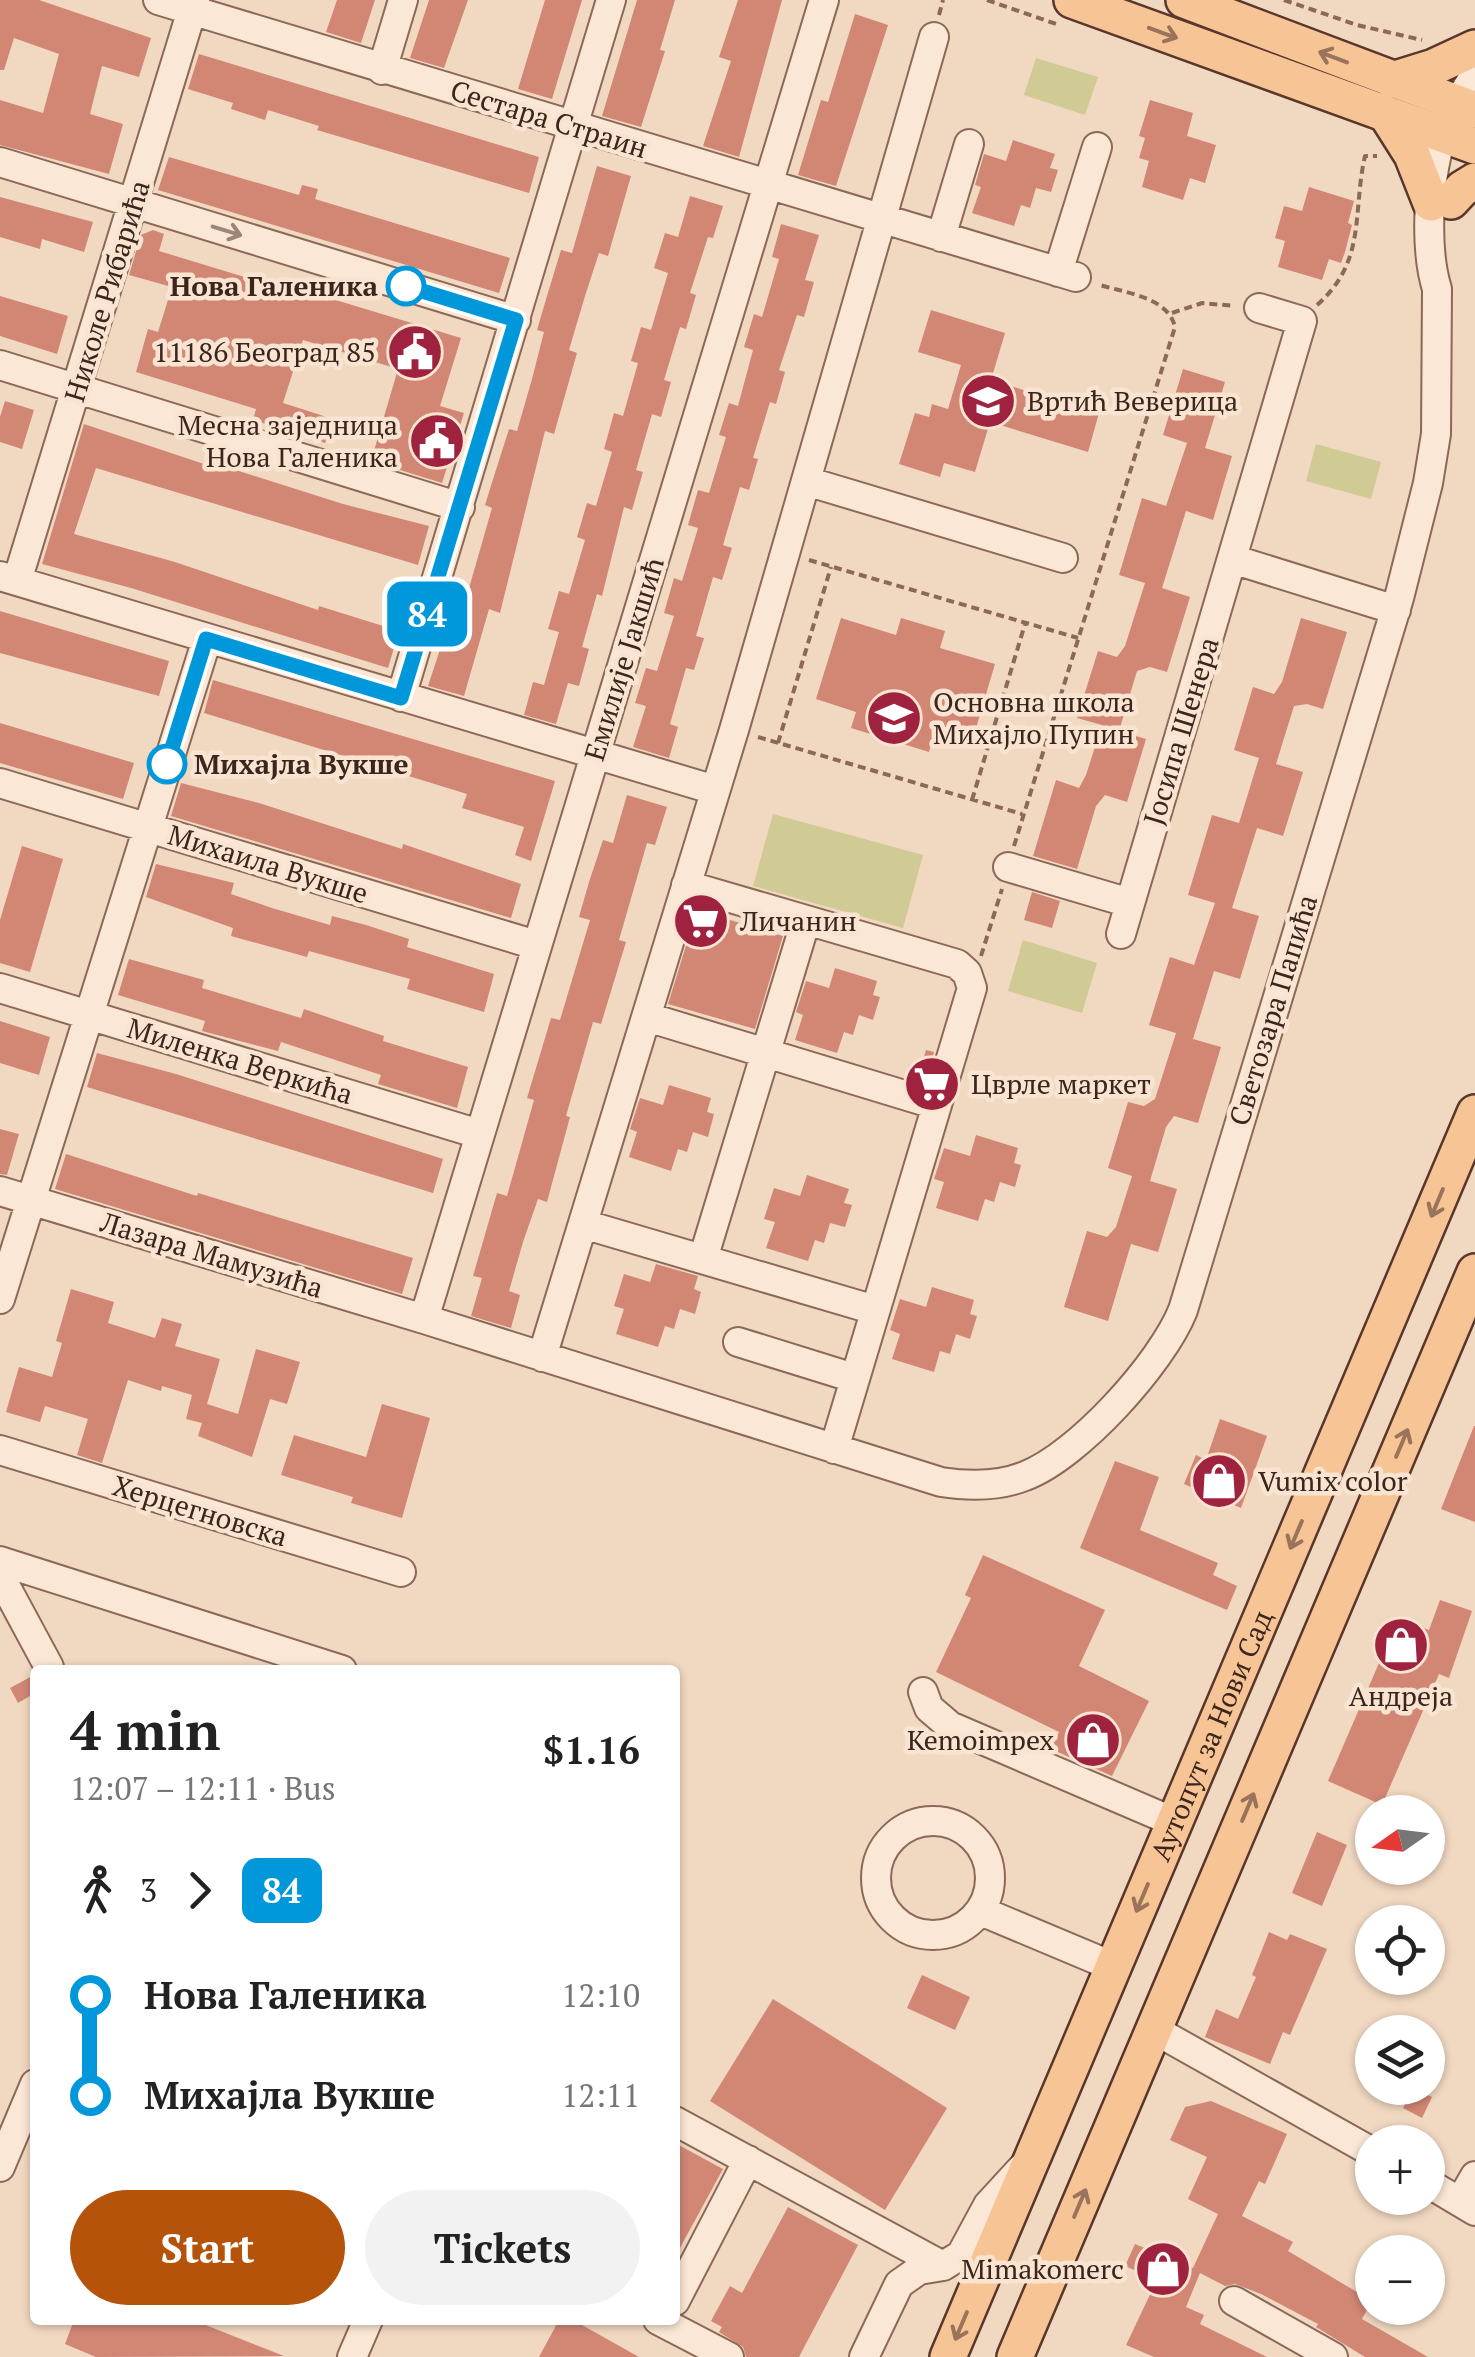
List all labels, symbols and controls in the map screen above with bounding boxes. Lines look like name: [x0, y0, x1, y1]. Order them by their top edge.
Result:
one-way arrow: [1147, 25, 1178, 43]
one-way arrow: [1318, 47, 1349, 65]
street label: Сестара Страин: [446, 71, 652, 166]
street label: Николе Рибарића: [55, 176, 158, 406]
one-way arrow: [211, 223, 242, 241]
place label: Нова Галеника: [170, 267, 378, 304]
marker: Нова Галеника: [387, 267, 425, 305]
public building icon: 11186 Београд 85: [385, 322, 445, 382]
place label: 11186 Београд 85: [153, 333, 376, 370]
school or university icon: Вртић Веверица: [958, 371, 1018, 431]
place label: Вртић Веверица: [1027, 382, 1238, 419]
place label: Месна заједница Нова Галеника: [178, 406, 398, 475]
public building icon: Месна заједница Нова Галеника: [407, 411, 467, 471]
street label: Емилије Јакшић: [575, 553, 672, 765]
line badge: 84: [382, 582, 472, 646]
text: 84: [407, 591, 447, 637]
street label: Јосипа Шенера: [1134, 632, 1227, 829]
place label: Основна школа Михајло Пупин: [933, 683, 1135, 752]
school or university icon: Основна школа Михајло Пупин: [864, 688, 924, 748]
marker: Михајла Вукше: [148, 745, 186, 783]
place label: Михајла Вукше: [194, 745, 409, 782]
street label: Михаила Вукше: [164, 816, 373, 912]
street label: Светозара Папића: [1220, 890, 1325, 1130]
supermarket icon: Личанин: [671, 891, 731, 951]
place label: Личанин: [739, 902, 857, 939]
street label: Миленка Веркића: [123, 1009, 357, 1112]
supermarket icon: Цврле маркет: [902, 1054, 962, 1114]
place label: Цврле маркет: [971, 1065, 1151, 1102]
one-way arrow: [1427, 1187, 1445, 1218]
street label: Лазара Мамузића: [95, 1203, 328, 1306]
one-way arrow: [1394, 1428, 1412, 1459]
shop icon: Vumix color: [1189, 1451, 1249, 1511]
place label: Vumix color: [1258, 1462, 1408, 1499]
street label: Херцегновска: [108, 1466, 292, 1555]
one-way arrow: [1286, 1519, 1304, 1549]
street label: Аутопут за Нови Сад: [1141, 1604, 1280, 1866]
shop icon: Андреја: [1371, 1615, 1431, 1675]
place label: Андреја: [1349, 1677, 1453, 1714]
text: 4 min: [70, 1693, 220, 1766]
shop icon: Kemoimpex: [1063, 1710, 1123, 1770]
place label: Kemoimpex: [907, 1721, 1054, 1758]
text: $1.16: [543, 1725, 640, 1775]
text: 12:07 – 12:11 · Bus: [70, 1767, 336, 1809]
one-way arrow: [1240, 1792, 1258, 1823]
north arrow: [1355, 1795, 1445, 1885]
map controls: [1355, 1795, 1445, 2325]
icon: walk: [70, 1863, 125, 1918]
icon: forward: [172, 1863, 227, 1918]
text: 84: [262, 1867, 302, 1913]
text: 3: [140, 1869, 157, 1911]
one-way arrow: [1131, 1882, 1149, 1913]
button: locate: [1355, 1905, 1445, 1995]
text: Нова Галеника: [144, 1970, 427, 2020]
text: 12:10: [561, 1974, 640, 2016]
button: layers: [1355, 2015, 1445, 2105]
text: Михајла Вукше: [144, 2070, 435, 2120]
text: 12:11: [561, 2074, 640, 2116]
button: +: [1355, 2125, 1445, 2215]
one-way arrow: [1072, 2188, 1090, 2218]
button: Start: [70, 2190, 345, 2305]
button: Tickets: [365, 2190, 640, 2305]
button: −: [1355, 2235, 1445, 2325]
shop icon: Mimakomerc: [1133, 2239, 1193, 2299]
place label: Mimakomerc: [961, 2250, 1124, 2287]
one-way arrow: [950, 2310, 968, 2341]

